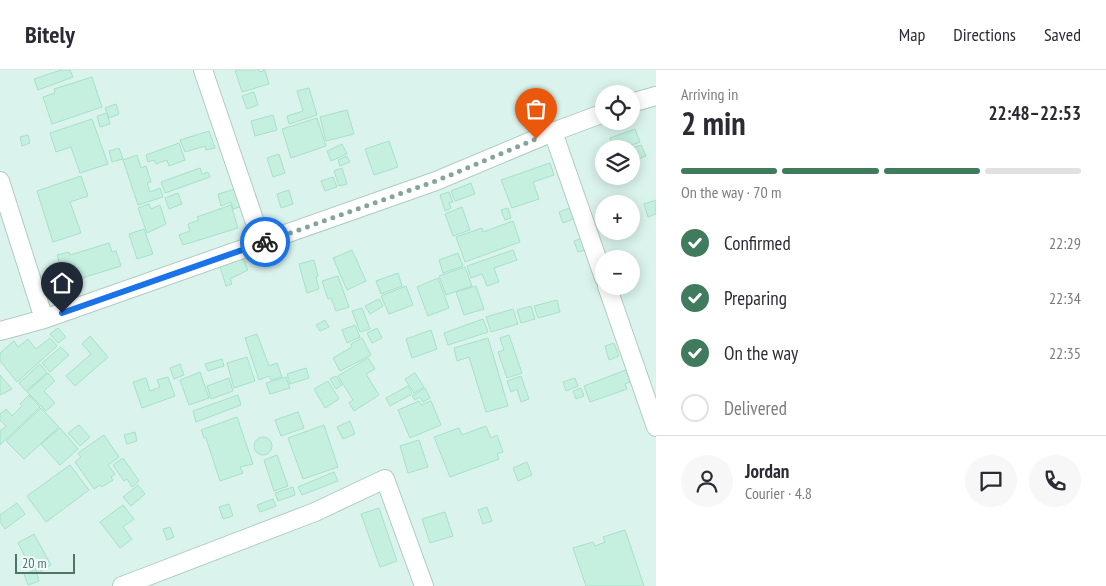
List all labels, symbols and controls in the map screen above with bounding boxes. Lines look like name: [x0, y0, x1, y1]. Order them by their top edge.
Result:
text: Bitely: [25, 19, 75, 50]
text: Map: [899, 23, 925, 46]
text: Directions: [953, 23, 1016, 46]
text: Saved: [1044, 23, 1081, 46]
text: Arriving in: [681, 84, 738, 104]
map controls: [595, 85, 640, 295]
button: locate: [595, 85, 640, 130]
pin: [515, 88, 557, 139]
icon: bag: [522, 95, 550, 123]
text: 22:48–22:53: [988, 101, 1081, 125]
text: 2 min: [681, 102, 746, 144]
button: layers: [595, 140, 640, 185]
text: On the way · 70 m: [681, 182, 781, 202]
button: +: [595, 195, 640, 240]
courier: [240, 217, 290, 267]
icon: bike: [251, 228, 279, 256]
icon: check: [681, 229, 709, 257]
text: Confirmed: [724, 231, 791, 255]
text: 22:29: [1049, 233, 1081, 253]
button: −: [595, 250, 640, 295]
pin: [41, 262, 83, 313]
icon: home: [48, 269, 76, 297]
icon: check: [681, 284, 709, 312]
text: Preparing: [724, 286, 787, 310]
text: 22:34: [1049, 288, 1081, 308]
icon: check: [681, 339, 709, 367]
text: On the way: [724, 341, 798, 365]
text: 22:35: [1049, 343, 1081, 363]
text: Delivered: [724, 396, 787, 420]
button: person: [681, 455, 733, 507]
button: chat: [965, 455, 1017, 507]
button: phone: [1029, 455, 1081, 507]
text: Jordan: [745, 459, 789, 483]
text: Courier · 4.8: [745, 483, 812, 503]
scale bar: [15, 551, 75, 574]
text: 20 m: [22, 554, 47, 572]

